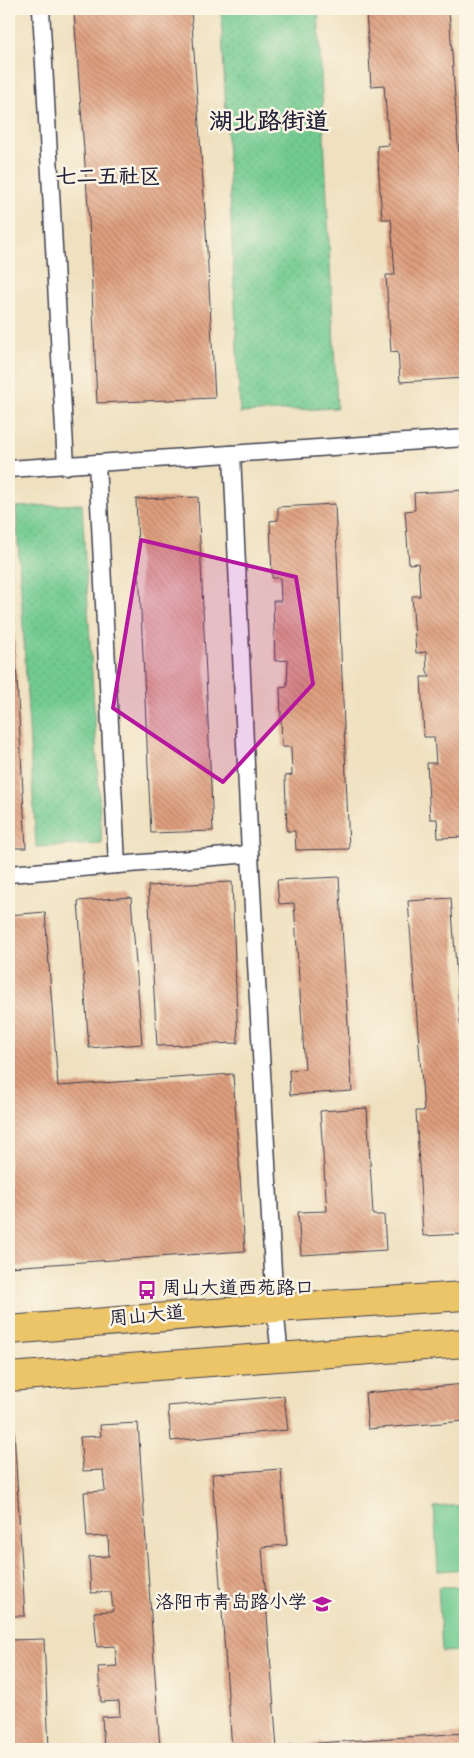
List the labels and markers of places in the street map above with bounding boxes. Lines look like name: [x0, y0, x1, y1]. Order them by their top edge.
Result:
place label: 周山大道西苑路口: [162, 1278, 314, 1302]
bus stop icon: 周山大道西苑路口: [136, 1279, 158, 1301]
place label: 洛阳市青岛路小学: [155, 1592, 307, 1616]
school or university icon: 洛阳市青岛路小学: [311, 1593, 333, 1615]

